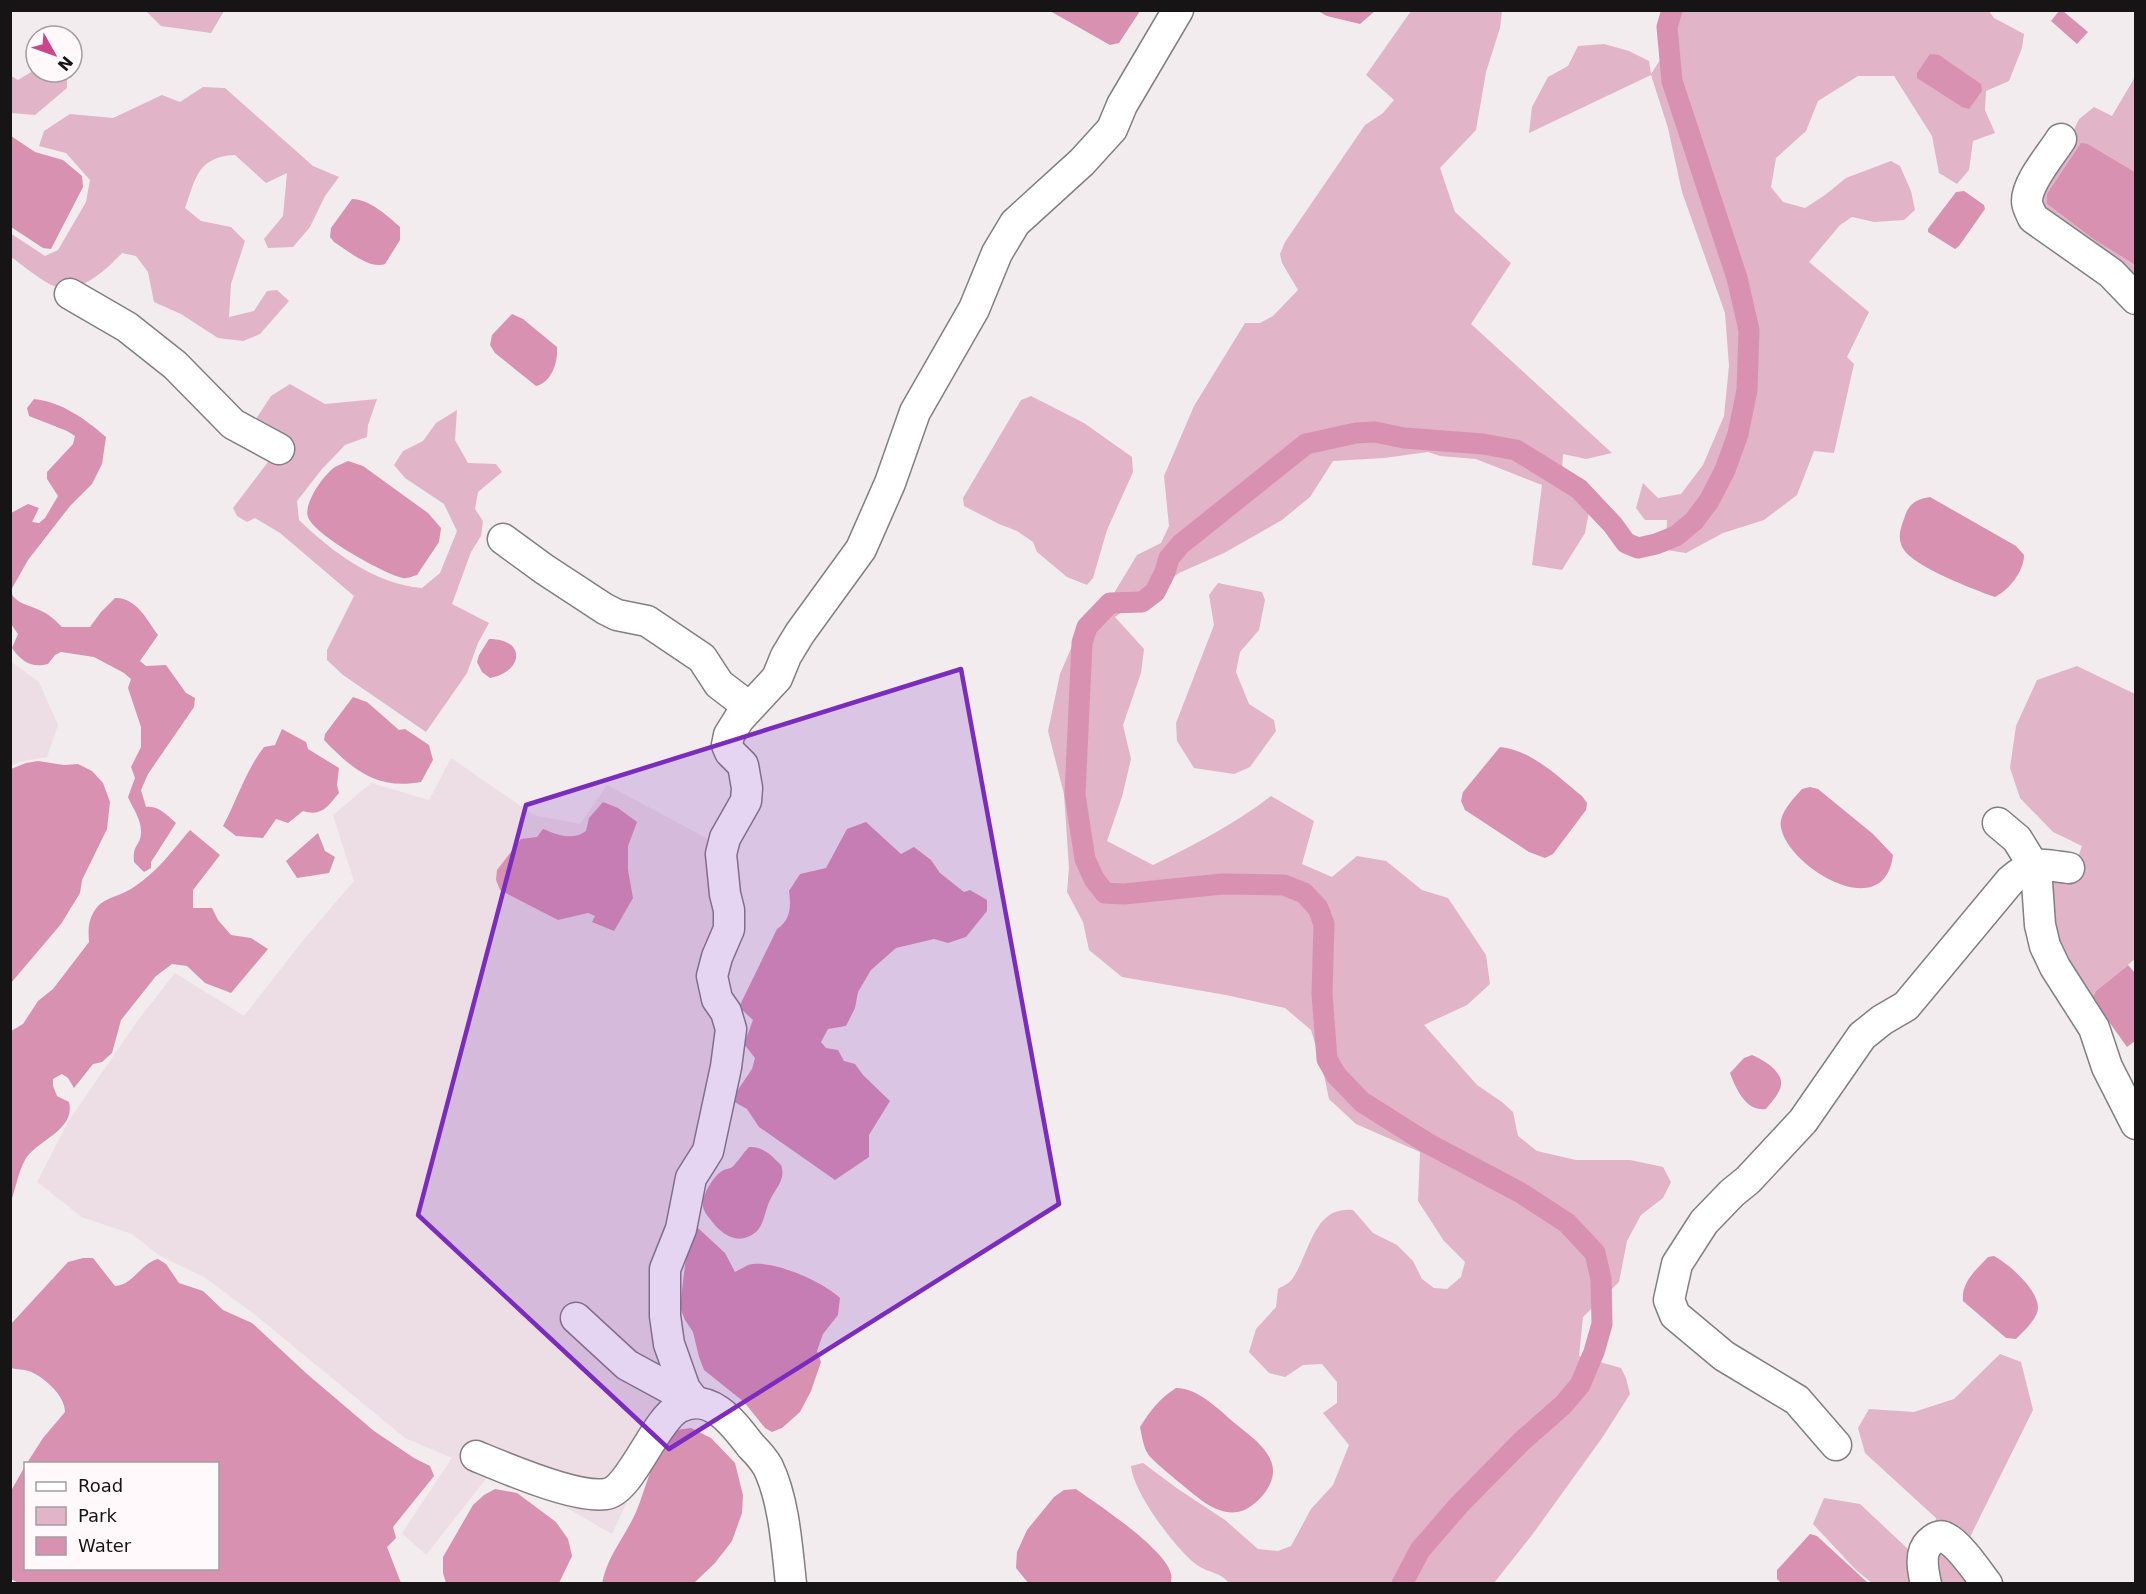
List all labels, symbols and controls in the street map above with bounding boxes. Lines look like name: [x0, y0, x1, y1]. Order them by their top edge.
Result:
north arrow: [24, 24, 84, 84]
text: N: [54, 52, 77, 75]
legend: [24, 1462, 219, 1570]
text: Road: [78, 1475, 123, 1496]
text: Park: [78, 1505, 117, 1526]
text: Water: [78, 1535, 132, 1556]

